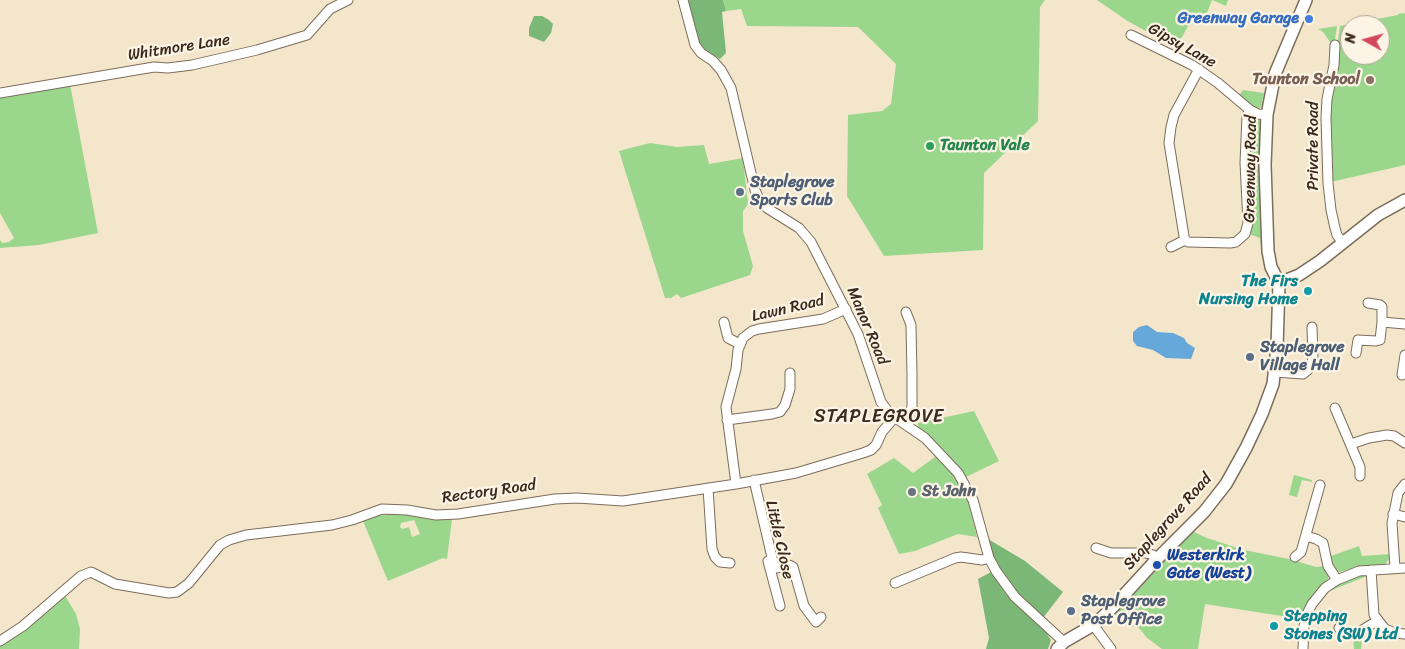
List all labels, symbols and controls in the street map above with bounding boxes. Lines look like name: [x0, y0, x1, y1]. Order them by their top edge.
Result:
place label: Greenway Garage: [1177, 9, 1299, 29]
marker: Greenway Garage: [1303, 13, 1315, 25]
north arrow: [1340, 15, 1390, 65]
street label: Gipsy Lane: [1145, 19, 1219, 73]
street label: Whitmore Lane: [127, 30, 231, 66]
text: N: [1338, 32, 1364, 45]
place label: Taunton School: [1252, 70, 1360, 90]
marker: Taunton School: [1364, 74, 1376, 86]
street label: Private Road: [1304, 102, 1324, 190]
street label: Greenway Road: [1240, 115, 1262, 223]
place label: Taunton Vale: [940, 136, 1030, 156]
marker: Taunton Vale: [924, 140, 936, 152]
place label: Staplegrove Sports Club: [750, 173, 835, 211]
marker: Staplegrove Sports Club: [734, 186, 746, 198]
place label: The Firs Nursing Home: [1199, 272, 1298, 310]
street label: Manor Road: [842, 284, 892, 368]
marker: The Firs Nursing Home: [1302, 285, 1314, 297]
street label: Lawn Road: [750, 291, 826, 327]
place label: Staplegrove Village Hall: [1260, 338, 1345, 376]
marker: Staplegrove Village Hall: [1244, 351, 1256, 363]
district label: STAPLEGROVE: [813, 406, 945, 428]
street label: Staplegrove Road: [1120, 470, 1216, 574]
street label: Rectory Road: [441, 476, 537, 508]
place label: St John: [922, 482, 976, 502]
marker: St John: [906, 486, 918, 498]
street label: Little Close: [761, 499, 797, 581]
place label: Westerkirk Gate (West): [1167, 546, 1251, 584]
marker: Westerkirk Gate (West): [1151, 559, 1163, 571]
place label: Staplegrove Post Office: [1081, 592, 1166, 630]
marker: Staplegrove Post Office: [1065, 605, 1077, 617]
place label: Stepping Stones (SW) Ltd: [1284, 607, 1398, 645]
marker: Stepping Stones (SW) Ltd: [1268, 620, 1280, 632]

